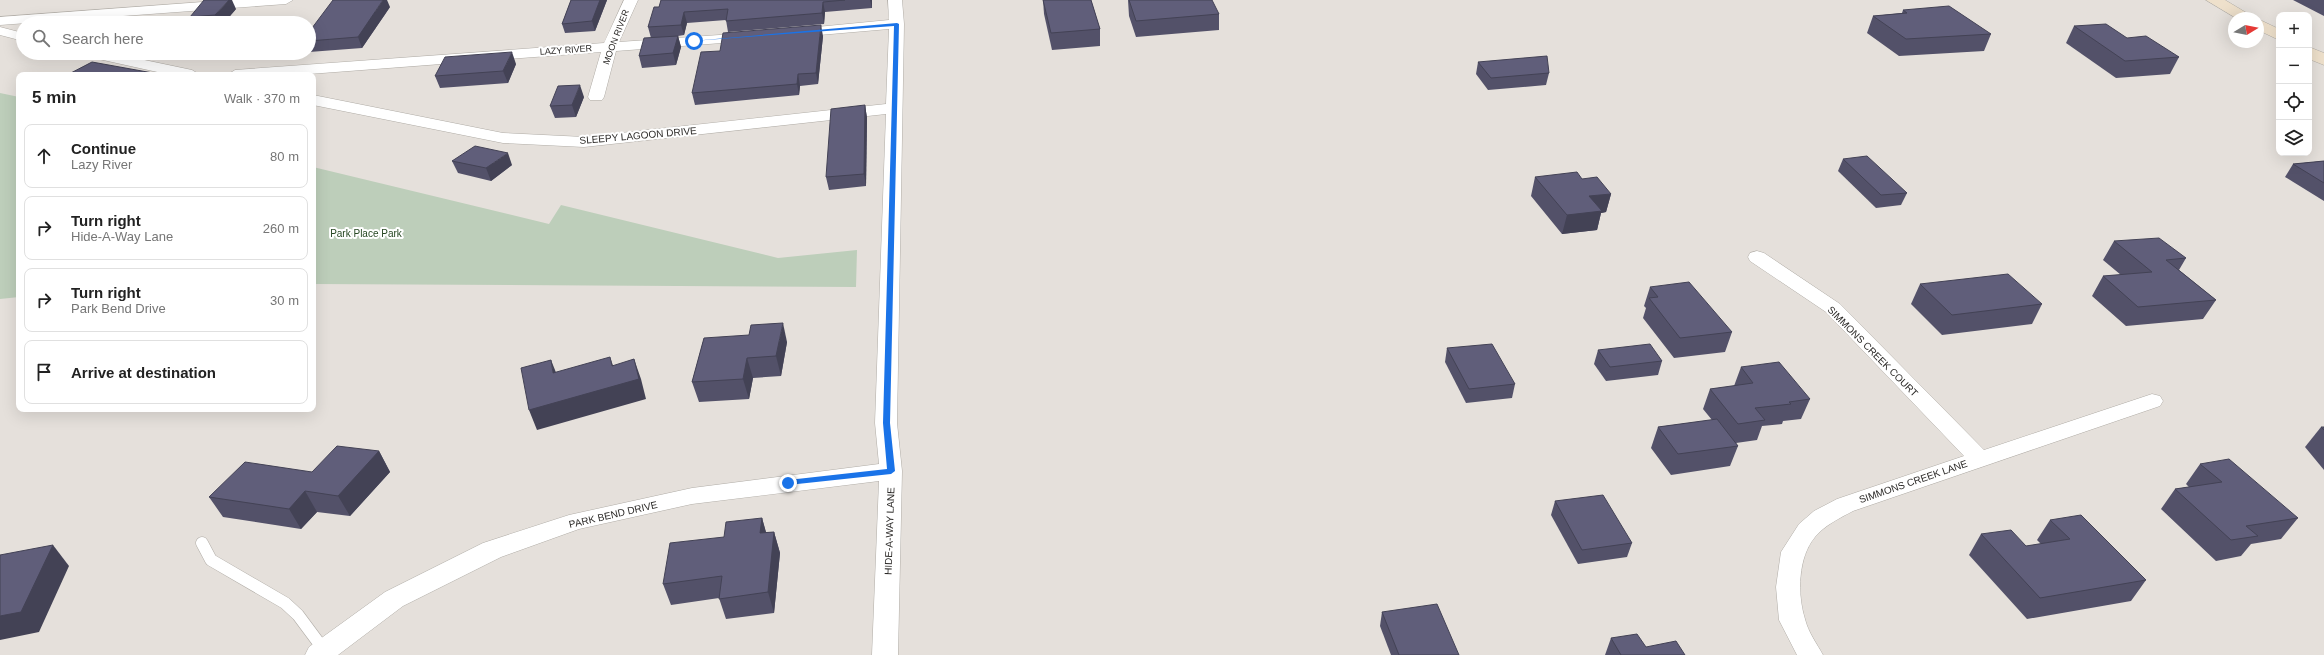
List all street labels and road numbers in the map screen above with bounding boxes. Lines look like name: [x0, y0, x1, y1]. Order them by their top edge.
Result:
street label: MOON RIVER: [601, 8, 631, 66]
street label: LAZY RIVER: [540, 43, 593, 57]
street label: SLEEPY LAGOON DRIVE: [579, 125, 697, 146]
street label: SIMMONS CREEK COURT: [1825, 304, 1920, 399]
street label: SIMMONS CREEK LANE: [1858, 458, 1969, 505]
street label: HIDE-A-WAY LANE: [882, 487, 897, 575]
street label: PARK BEND DRIVE: [568, 499, 659, 530]

